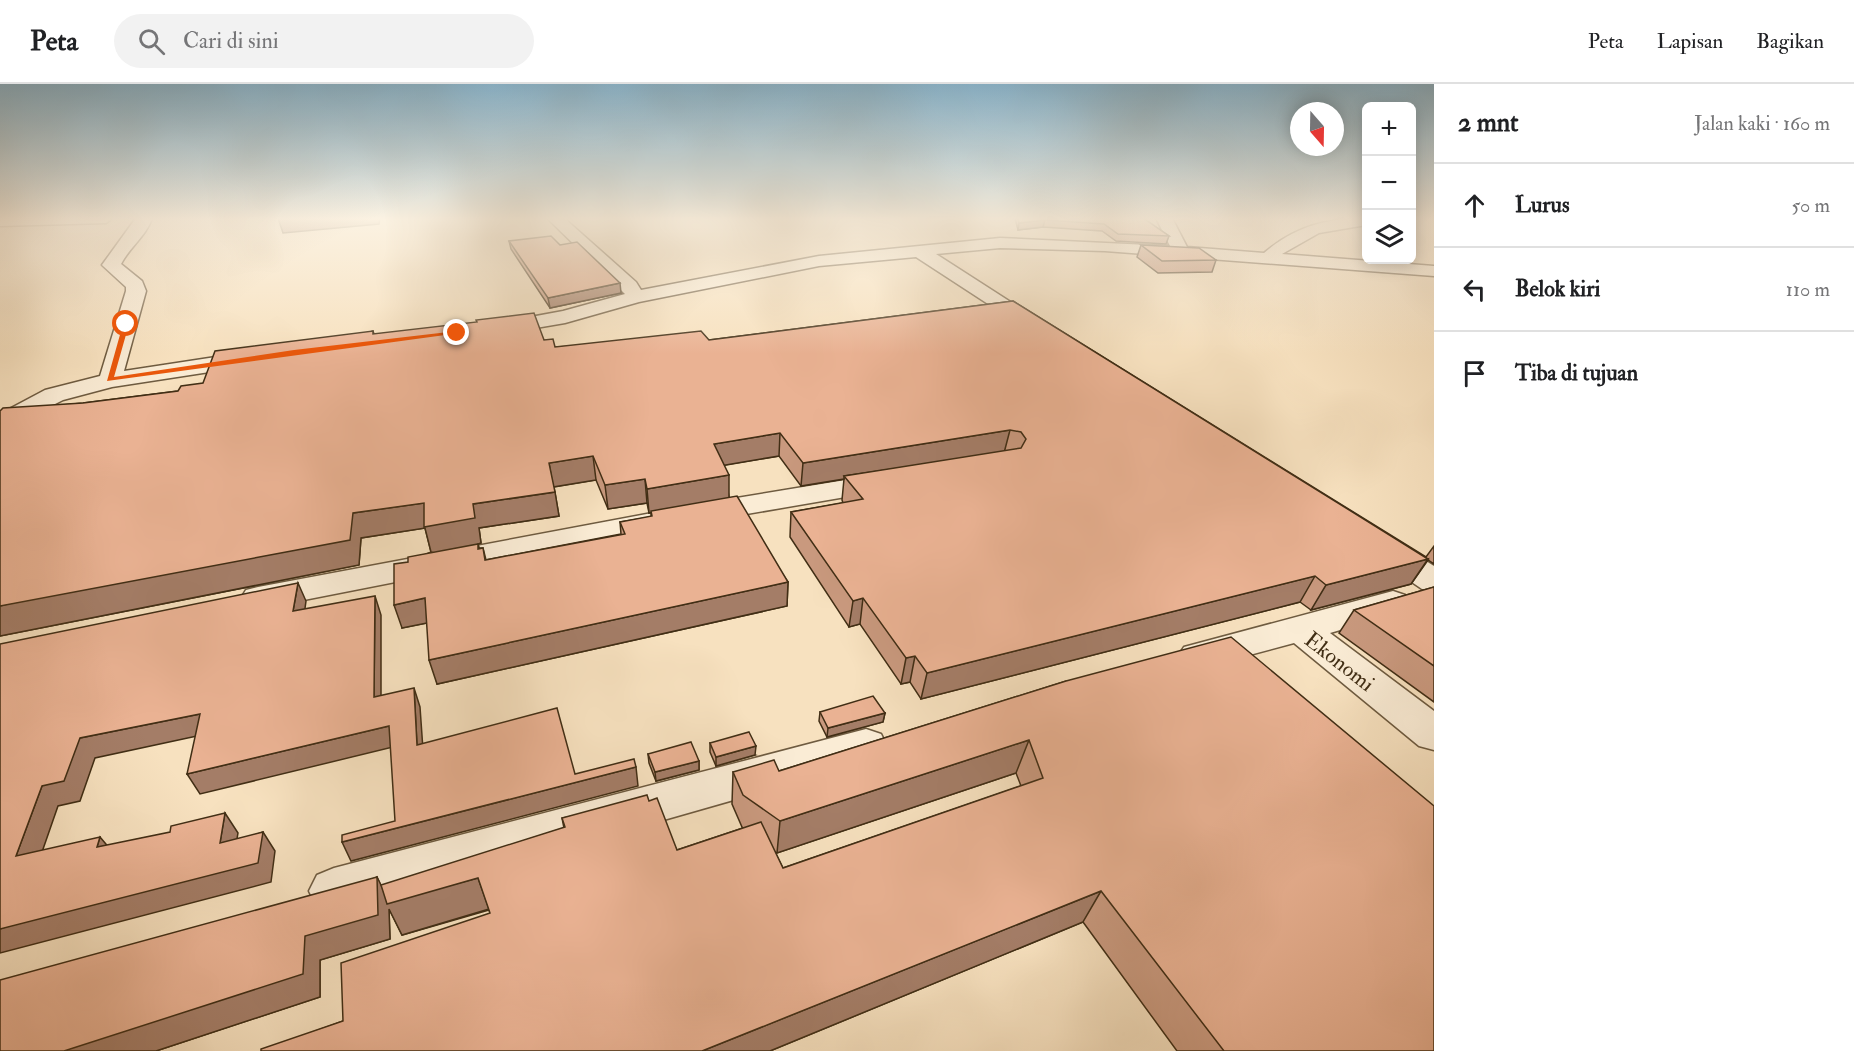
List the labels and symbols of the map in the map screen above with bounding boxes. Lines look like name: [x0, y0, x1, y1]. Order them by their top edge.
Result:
north arrow: [1290, 102, 1344, 156]
route start: [112, 310, 138, 336]
route end: [443, 319, 469, 345]
street label: Ekonomi: [1299, 626, 1380, 698]

